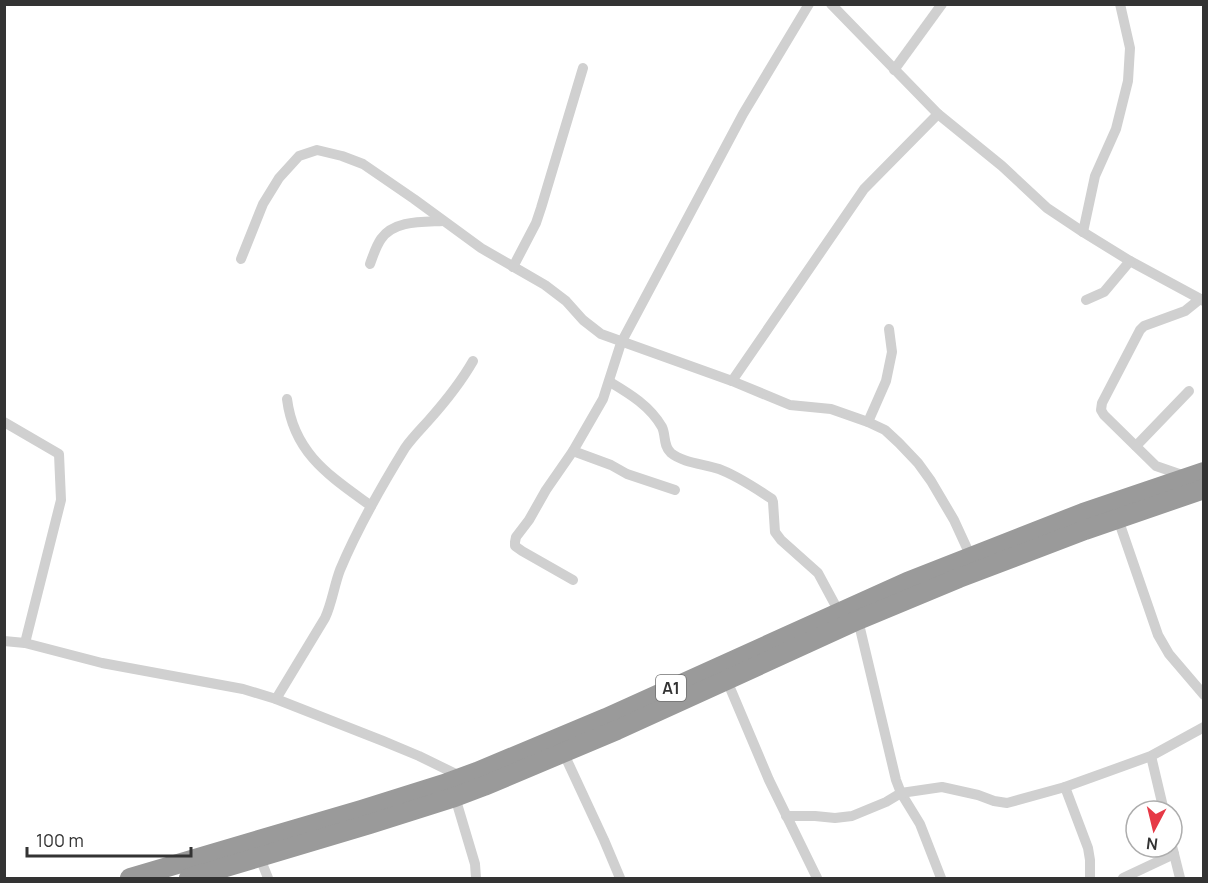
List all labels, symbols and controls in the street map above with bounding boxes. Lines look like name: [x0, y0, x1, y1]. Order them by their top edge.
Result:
road number: A1: [656, 675, 686, 701]
north arrow: [1124, 799, 1184, 859]
scale bar: [27, 820, 190, 858]
text: 100 m: [36, 828, 84, 852]
text: N: [1145, 832, 1159, 856]

